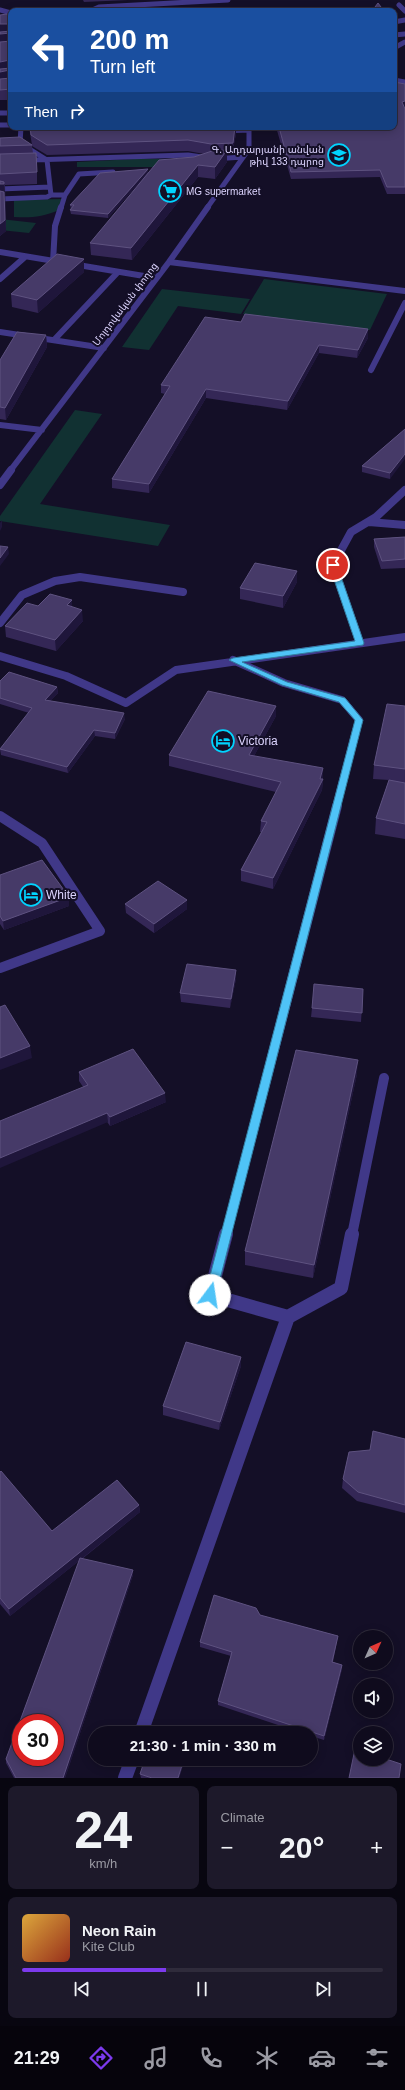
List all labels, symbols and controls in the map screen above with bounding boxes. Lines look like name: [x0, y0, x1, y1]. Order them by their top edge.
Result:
icon: left: [24, 24, 76, 76]
text: 200 m: [90, 24, 169, 55]
text: Turn left: [90, 57, 155, 77]
icon: right: [66, 100, 88, 122]
text: Then: [24, 103, 58, 120]
school or university icon: Գ. Ադդարյանի անվան թիվ 133 դպրոց: [326, 142, 352, 168]
place label: Գ. Ադդարյանի անվան թիվ 133 դպրոց: [212, 144, 324, 167]
supermarket icon: MG supermarket: [157, 178, 183, 204]
place label: MG supermarket: [186, 186, 261, 197]
street label: Մոլդովական փողոց: [90, 260, 160, 348]
pin: [316, 548, 350, 582]
icon: arrive: [322, 554, 344, 576]
hotel icon: Victoria: [210, 728, 236, 754]
place label: Victoria: [238, 734, 278, 748]
hotel icon: White: [18, 882, 44, 908]
place label: White: [46, 888, 77, 902]
position arrow: [189, 1274, 231, 1316]
north arrow: [353, 1630, 393, 1670]
map controls: [353, 1630, 393, 1766]
button: sound: [353, 1678, 393, 1718]
speed limit sign: 30: [12, 1714, 64, 1766]
button: layers: [353, 1726, 393, 1766]
text: 21:30 · 1 min · 330 m: [130, 1737, 276, 1754]
text: 24: [74, 1801, 132, 1859]
text: Climate: [221, 1810, 265, 1825]
text: 20°: [279, 1831, 324, 1864]
text: −: [221, 1835, 233, 1860]
text: +: [370, 1835, 383, 1860]
text: km/h: [89, 1856, 117, 1871]
text: Neon Rain: [82, 1922, 156, 1939]
text: Kite Club: [82, 1939, 135, 1954]
icon: previous: [71, 1978, 93, 2000]
icon: pause: [191, 1978, 213, 2000]
icon: next: [312, 1978, 334, 2000]
icon: directions: [87, 2044, 115, 2072]
icon: music: [142, 2044, 170, 2072]
icon: phone: [197, 2044, 225, 2072]
icon: climate: [253, 2044, 281, 2072]
icon: car: [308, 2044, 336, 2072]
icon: filters: [363, 2044, 391, 2072]
text: 21:29: [14, 2048, 60, 2068]

